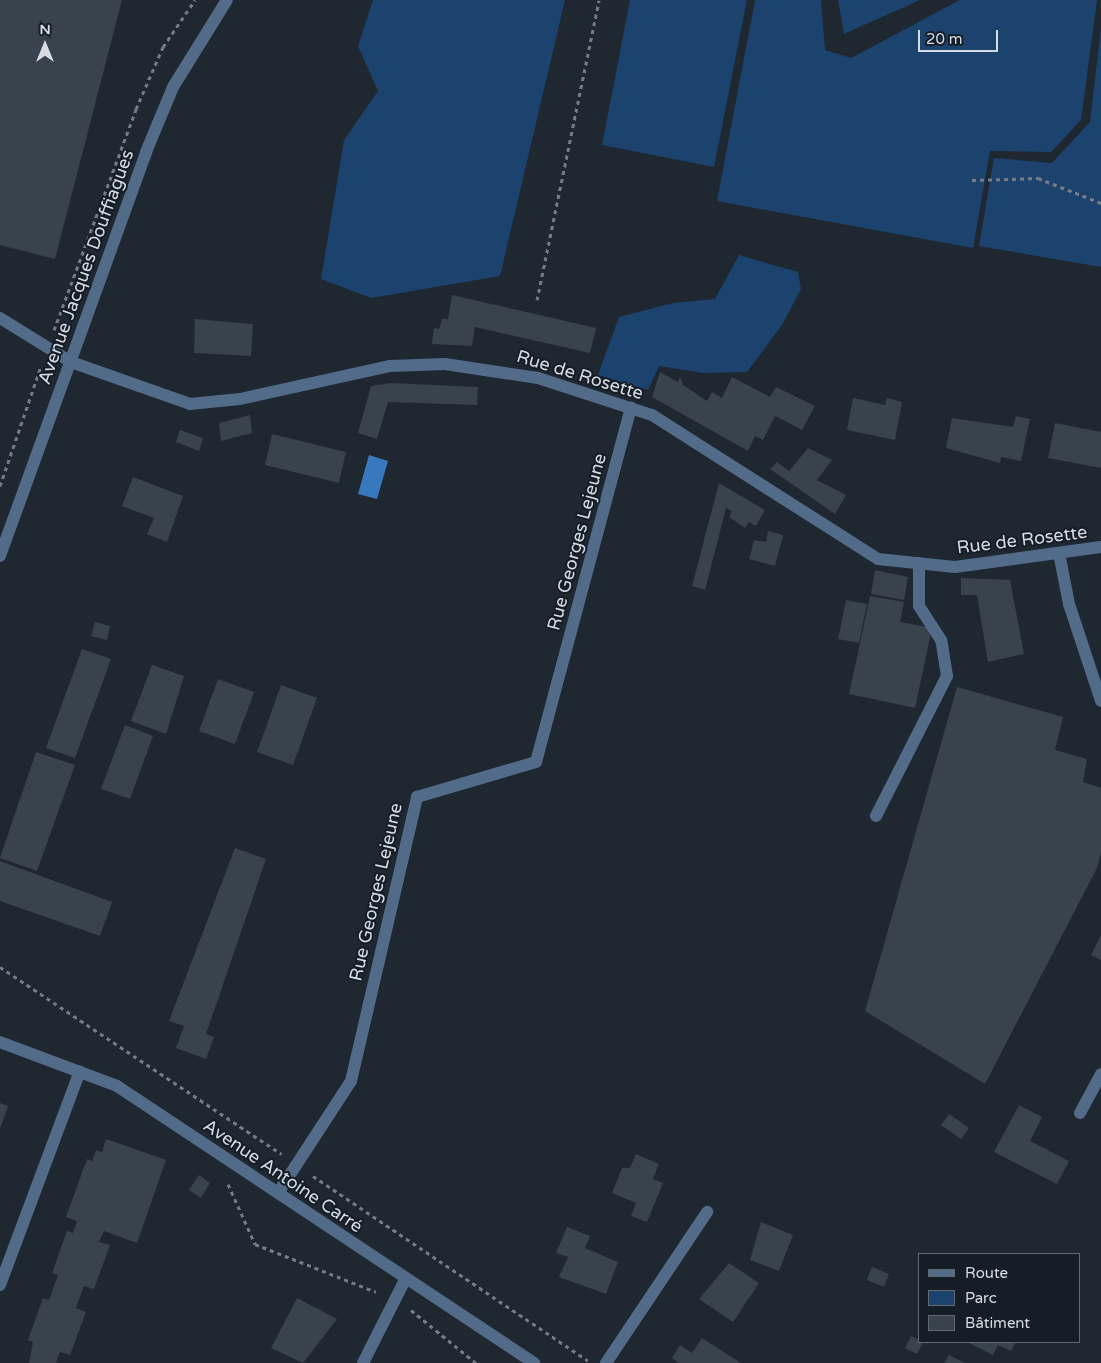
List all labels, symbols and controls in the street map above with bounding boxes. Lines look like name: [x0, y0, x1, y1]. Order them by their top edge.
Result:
north arrow: [20, 20, 70, 70]
scale bar: [921, 20, 1001, 52]
text: N: [39, 21, 51, 38]
text: 20 m: [926, 30, 963, 48]
street label: Avenue Jacques Douffiagues: [33, 147, 139, 387]
street label: Rue de Rosette: [514, 345, 646, 405]
street label: Rue Georges Lejeune: [543, 451, 611, 633]
street label: Rue de Rosette: [956, 521, 1088, 559]
street label: Rue Georges Lejeune: [345, 801, 407, 983]
street label: Avenue Antoine Carré: [199, 1115, 367, 1237]
legend: [918, 1253, 1081, 1343]
text: Route: [965, 1264, 1008, 1282]
text: Parc: [965, 1289, 997, 1307]
text: Bâtiment: [965, 1314, 1030, 1332]

